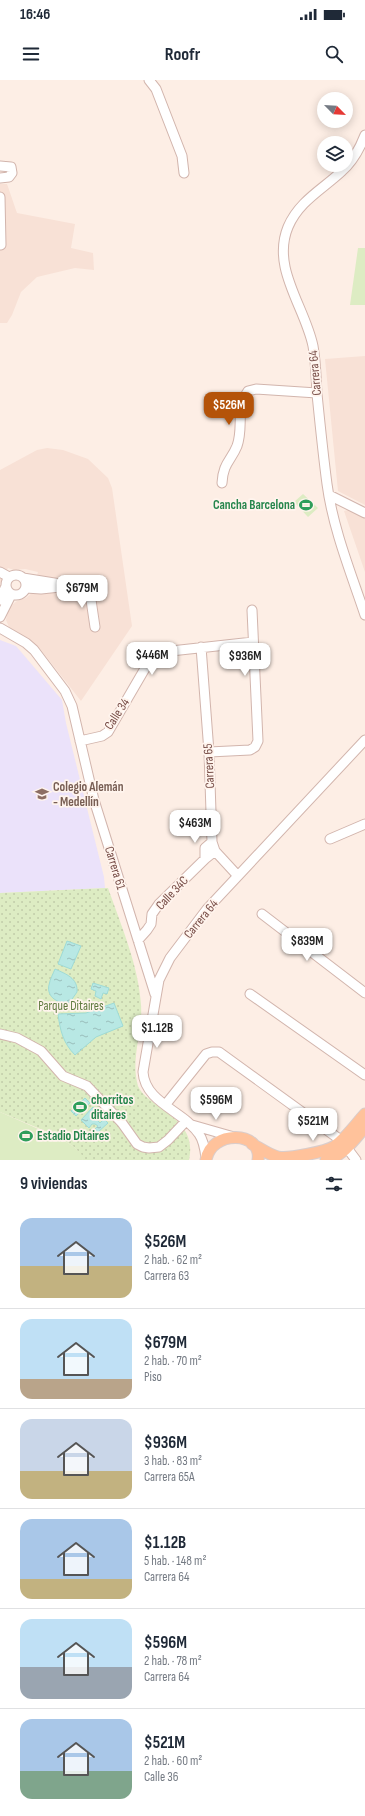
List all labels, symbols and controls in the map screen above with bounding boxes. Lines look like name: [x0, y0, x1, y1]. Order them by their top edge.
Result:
text: 16:46: [20, 5, 50, 24]
icon: menu: [20, 43, 42, 65]
icon: search: [323, 43, 345, 65]
text: Roofr: [165, 44, 200, 65]
north arrow: [317, 92, 353, 128]
map controls: [317, 92, 353, 172]
button: layers: [317, 136, 353, 172]
street label: Carrera 64: [305, 349, 325, 396]
pin: $526M: [201, 392, 257, 426]
text: $526M: [213, 397, 245, 413]
place label: Cancha Barcelona: [213, 497, 295, 513]
sports icon: Cancha Barcelona: [298, 497, 314, 513]
pin: $679M: [54, 575, 110, 609]
text: $679M: [66, 580, 98, 596]
pin: $446M: [124, 642, 180, 676]
pin: $936M: [217, 643, 273, 677]
text: $446M: [135, 647, 169, 663]
text: $936M: [229, 648, 261, 664]
street label: Calle 34: [101, 695, 133, 733]
street label: Carrera 65: [200, 743, 218, 789]
place label: Colegio Alemán - Medellín: [53, 779, 124, 810]
school or university icon: Colegio Alemán - Medellín: [34, 786, 50, 802]
pin: $463M: [167, 810, 223, 844]
text: $463M: [179, 815, 211, 831]
street label: Carrera 61: [101, 844, 129, 892]
street label: Calle 34C: [152, 873, 192, 913]
street label: Carrera 64: [180, 896, 222, 942]
pin: $839M: [279, 928, 335, 962]
text: $839M: [291, 933, 323, 949]
park label: Parque Ditaires: [38, 998, 104, 1014]
pin: $1.12B: [124, 1015, 190, 1049]
text: $1.12B: [141, 1020, 173, 1036]
pin: $596M: [188, 1087, 244, 1121]
place label: chorritos ditaires: [91, 1092, 134, 1123]
text: $596M: [200, 1092, 232, 1108]
sports icon: chorritos ditaires: [72, 1099, 88, 1115]
pin: $521M: [285, 1108, 341, 1142]
text: $521M: [297, 1113, 329, 1129]
sports icon: Estadio Ditaires: [18, 1128, 34, 1144]
place label: Estadio Ditaires: [37, 1128, 109, 1144]
icon: filters: [323, 1173, 345, 1195]
text: 9 viviendas: [20, 1174, 88, 1194]
text: $526M: [144, 1232, 186, 1252]
icon: home: [52, 1234, 100, 1282]
text: 2 hab. · 62 m²: [144, 1252, 202, 1268]
text: Carrera 63: [144, 1268, 189, 1284]
text: $679M: [144, 1333, 187, 1353]
icon: home: [52, 1335, 100, 1383]
text: 2 hab. · 70 m²: [144, 1353, 202, 1369]
text: Piso: [144, 1369, 162, 1385]
text: $936M: [144, 1433, 187, 1453]
icon: home: [52, 1435, 100, 1483]
text: 3 hab. · 83 m²: [144, 1453, 202, 1469]
text: Carrera 65A: [144, 1469, 195, 1485]
text: $1.12B: [144, 1533, 186, 1553]
icon: home: [52, 1535, 100, 1583]
text: 5 hab. · 148 m²: [144, 1553, 206, 1569]
text: Carrera 64: [144, 1569, 190, 1585]
text: $596M: [144, 1633, 187, 1653]
icon: home: [52, 1635, 100, 1683]
text: 2 hab. · 78 m²: [144, 1653, 202, 1669]
text: Carrera 64: [144, 1669, 190, 1685]
text: $521M: [144, 1733, 185, 1753]
icon: home: [52, 1735, 100, 1783]
text: 2 hab. · 60 m²: [144, 1753, 202, 1769]
text: Calle 36: [144, 1769, 178, 1785]

